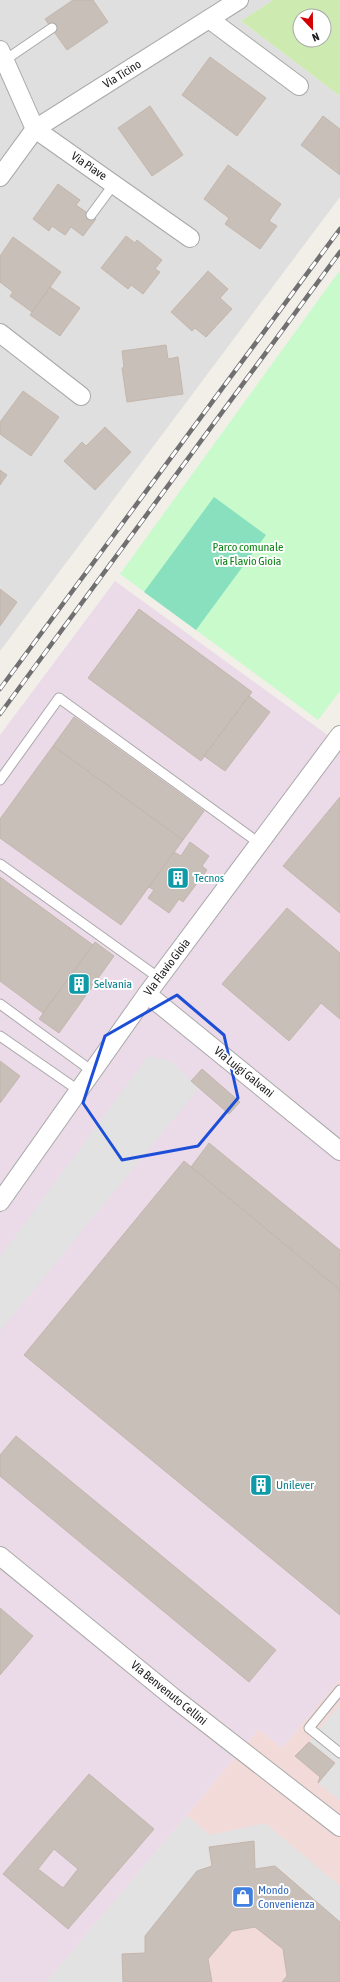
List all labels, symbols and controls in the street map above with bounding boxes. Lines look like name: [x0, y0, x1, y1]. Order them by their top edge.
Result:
north arrow: [292, 8, 332, 48]
text: N: [310, 30, 321, 44]
street label: Via Ticino: [100, 57, 144, 91]
street label: Via Piave: [68, 149, 110, 183]
park label: Parco comunale via Flavio Gioia: [213, 540, 283, 568]
building icon: Tecnos: [165, 865, 191, 891]
place label: Tecnos: [194, 871, 224, 885]
street label: Via Flavio Gioia: [141, 936, 193, 998]
building icon: Selvania: [66, 971, 92, 997]
place label: Selvania: [94, 977, 132, 991]
street label: Via Luigi Galvani: [211, 1044, 277, 1100]
building icon: Unilever: [248, 1472, 274, 1498]
place label: Unilever: [276, 1478, 314, 1492]
street label: Via Benvenuto Cellini: [128, 1658, 210, 1728]
place label: Mondo Convenienza: [258, 1883, 315, 1911]
shop icon: Mondo Convenienza: [230, 1884, 256, 1910]

